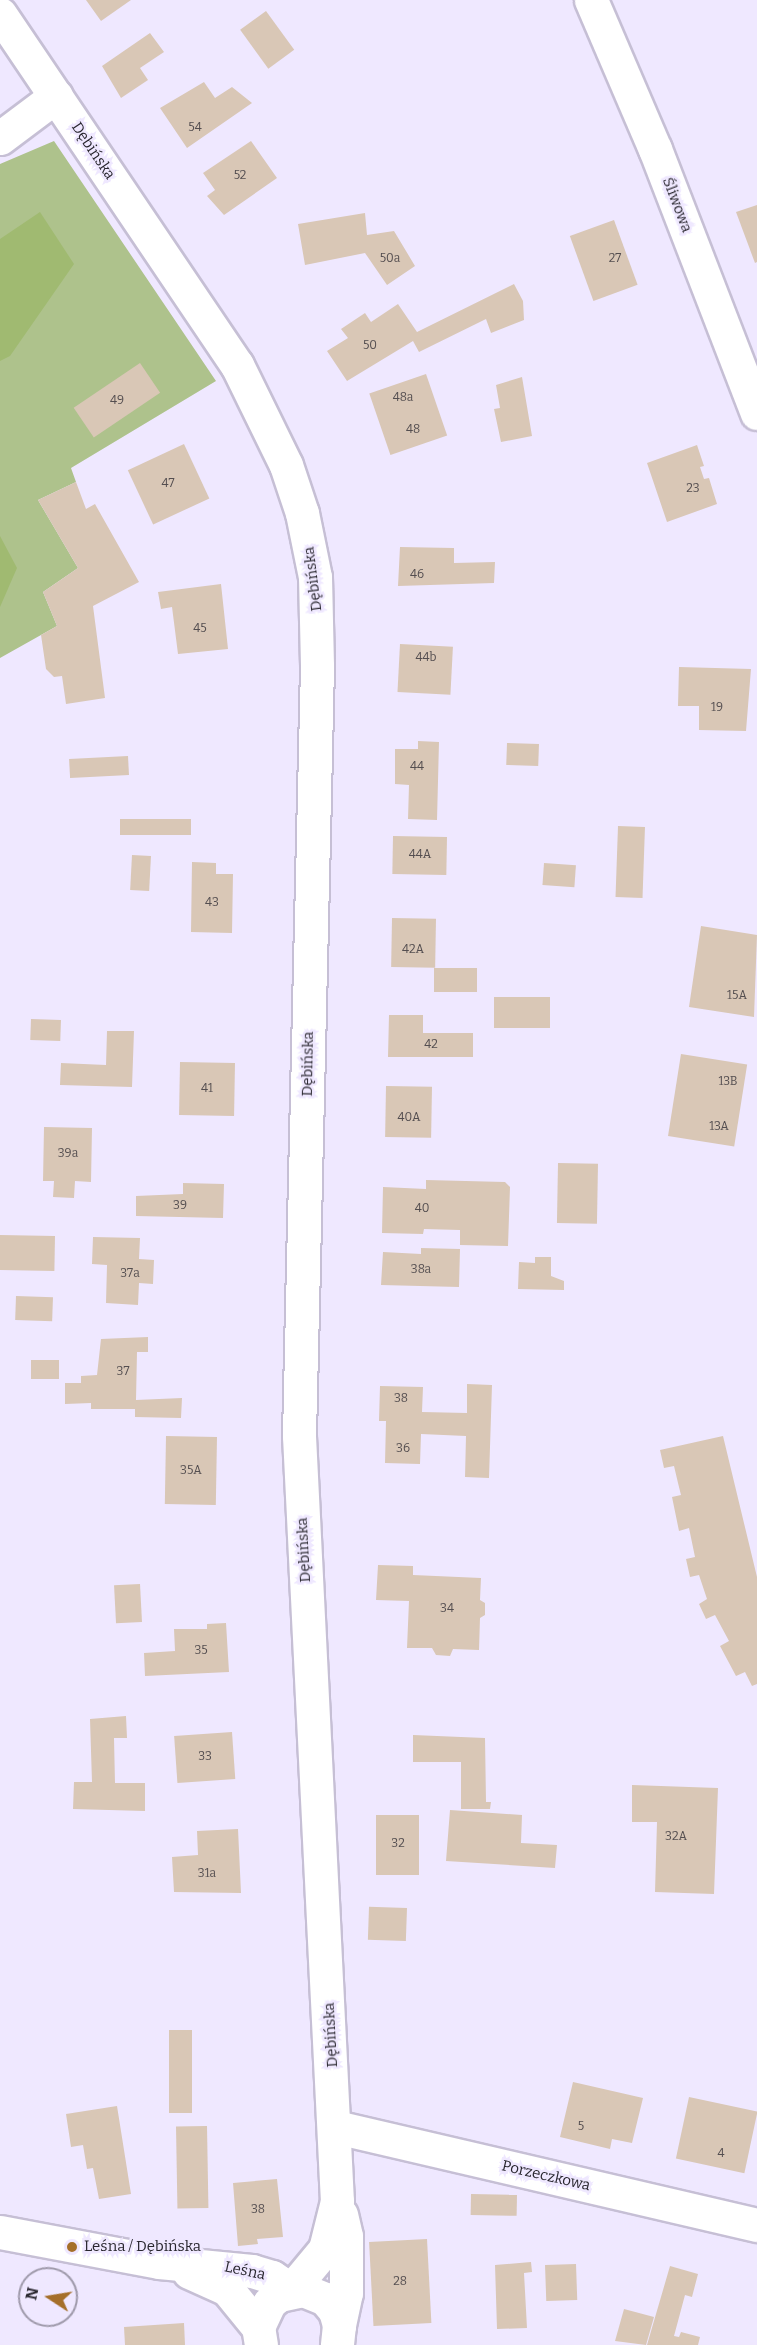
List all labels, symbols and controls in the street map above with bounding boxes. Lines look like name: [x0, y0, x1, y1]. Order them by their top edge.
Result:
street label: Dębińska: [67, 119, 119, 183]
house number: 54: [188, 121, 202, 135]
house number: 52: [234, 169, 246, 183]
street label: Śliwowa: [658, 175, 696, 235]
house number: 50a: [380, 252, 400, 266]
house number: 27: [609, 252, 621, 266]
house number: 50: [363, 339, 377, 353]
house number: 48a: [393, 391, 413, 405]
house number: 49: [110, 394, 124, 408]
house number: 48: [406, 423, 420, 437]
house number: 47: [162, 477, 174, 491]
house number: 23: [686, 482, 700, 496]
street label: Dębińska: [300, 546, 326, 612]
house number: 46: [410, 568, 424, 582]
house number: 45: [193, 622, 207, 636]
house number: 44b: [415, 651, 437, 665]
house number: 19: [711, 701, 723, 715]
house number: 44: [410, 760, 424, 774]
house number: 44A: [409, 848, 431, 862]
house number: 43: [205, 896, 219, 910]
house number: 42A: [402, 943, 424, 957]
house number: 15A: [727, 989, 747, 1003]
street label: Dębińska: [298, 1031, 318, 1097]
house number: 42: [424, 1038, 438, 1052]
house number: 13B: [718, 1075, 738, 1089]
house number: 41: [201, 1082, 213, 1096]
house number: 40A: [397, 1111, 421, 1125]
house number: 13A: [709, 1120, 729, 1134]
house number: 39a: [58, 1147, 78, 1161]
house number: 39: [173, 1199, 187, 1213]
house number: 40: [415, 1202, 429, 1216]
house number: 38a: [411, 1263, 431, 1277]
house number: 37a: [120, 1267, 140, 1281]
house number: 37: [117, 1365, 129, 1379]
house number: 38: [394, 1392, 408, 1406]
house number: 36: [396, 1442, 410, 1456]
house number: 35A: [180, 1464, 202, 1478]
street label: Dębińska: [293, 1517, 315, 1583]
house number: 34: [440, 1602, 454, 1616]
house number: 35: [194, 1644, 208, 1658]
house number: 33: [198, 1750, 212, 1764]
house number: 32A: [665, 1830, 687, 1844]
house number: 32: [391, 1837, 405, 1851]
house number: 31a: [198, 1867, 216, 1881]
street label: Dębińska: [320, 2002, 342, 2068]
house number: 5: [578, 2120, 584, 2134]
house number: 4: [717, 2147, 725, 2161]
street label: Porzeczkowa: [500, 2157, 592, 2195]
house number: 38: [251, 2203, 265, 2217]
place label: Leśna / Dębińska: [84, 2238, 201, 2256]
marker: Leśna / Dębińska: [65, 2240, 79, 2254]
street label: Leśna: [223, 2258, 267, 2284]
north arrow: [18, 2267, 78, 2327]
house number: 28: [393, 2275, 407, 2289]
text: N: [21, 2286, 42, 2302]

